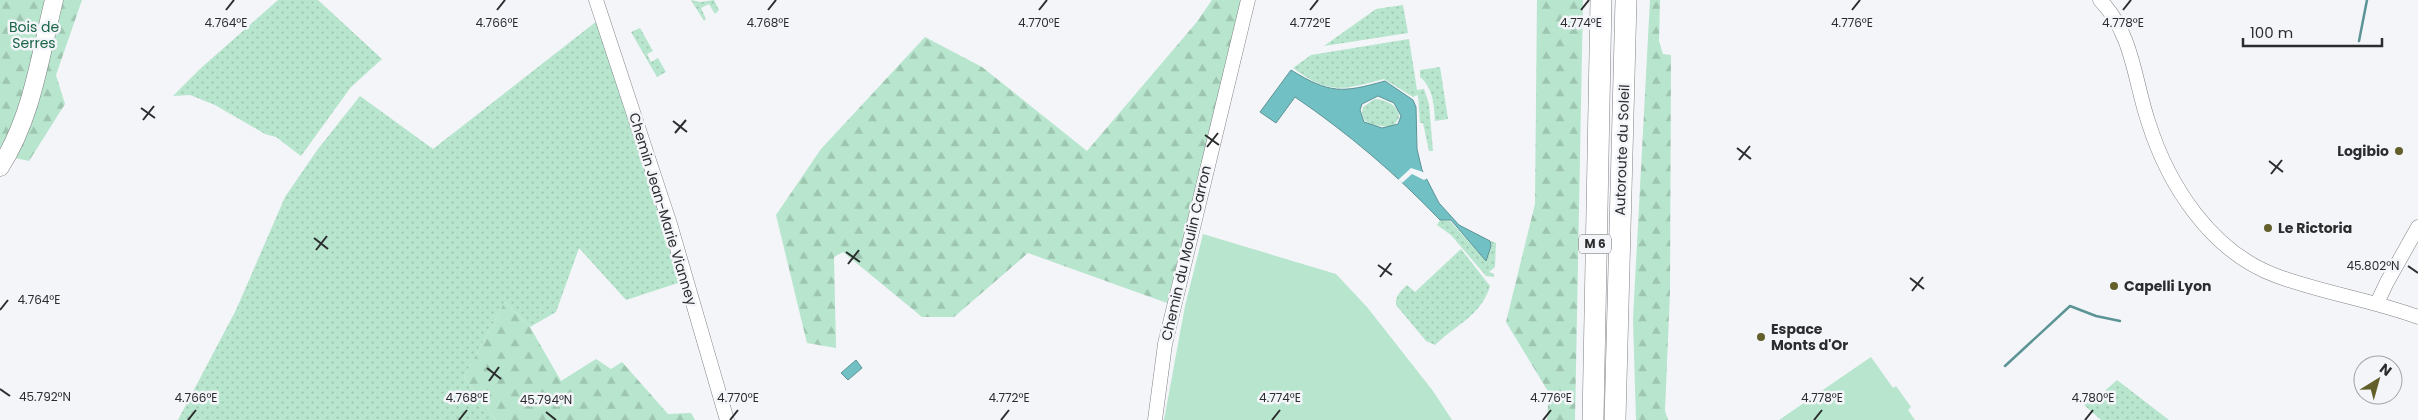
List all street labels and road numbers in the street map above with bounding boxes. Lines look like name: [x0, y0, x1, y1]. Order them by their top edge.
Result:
street label: Autoroute du Soleil: [1610, 84, 1634, 216]
street label: Chemin Jean-Marie Vianney: [624, 110, 702, 308]
street label: Chemin du Moulin Carron: [1156, 163, 1216, 343]
road number: M 6: [1579, 234, 1611, 253]

